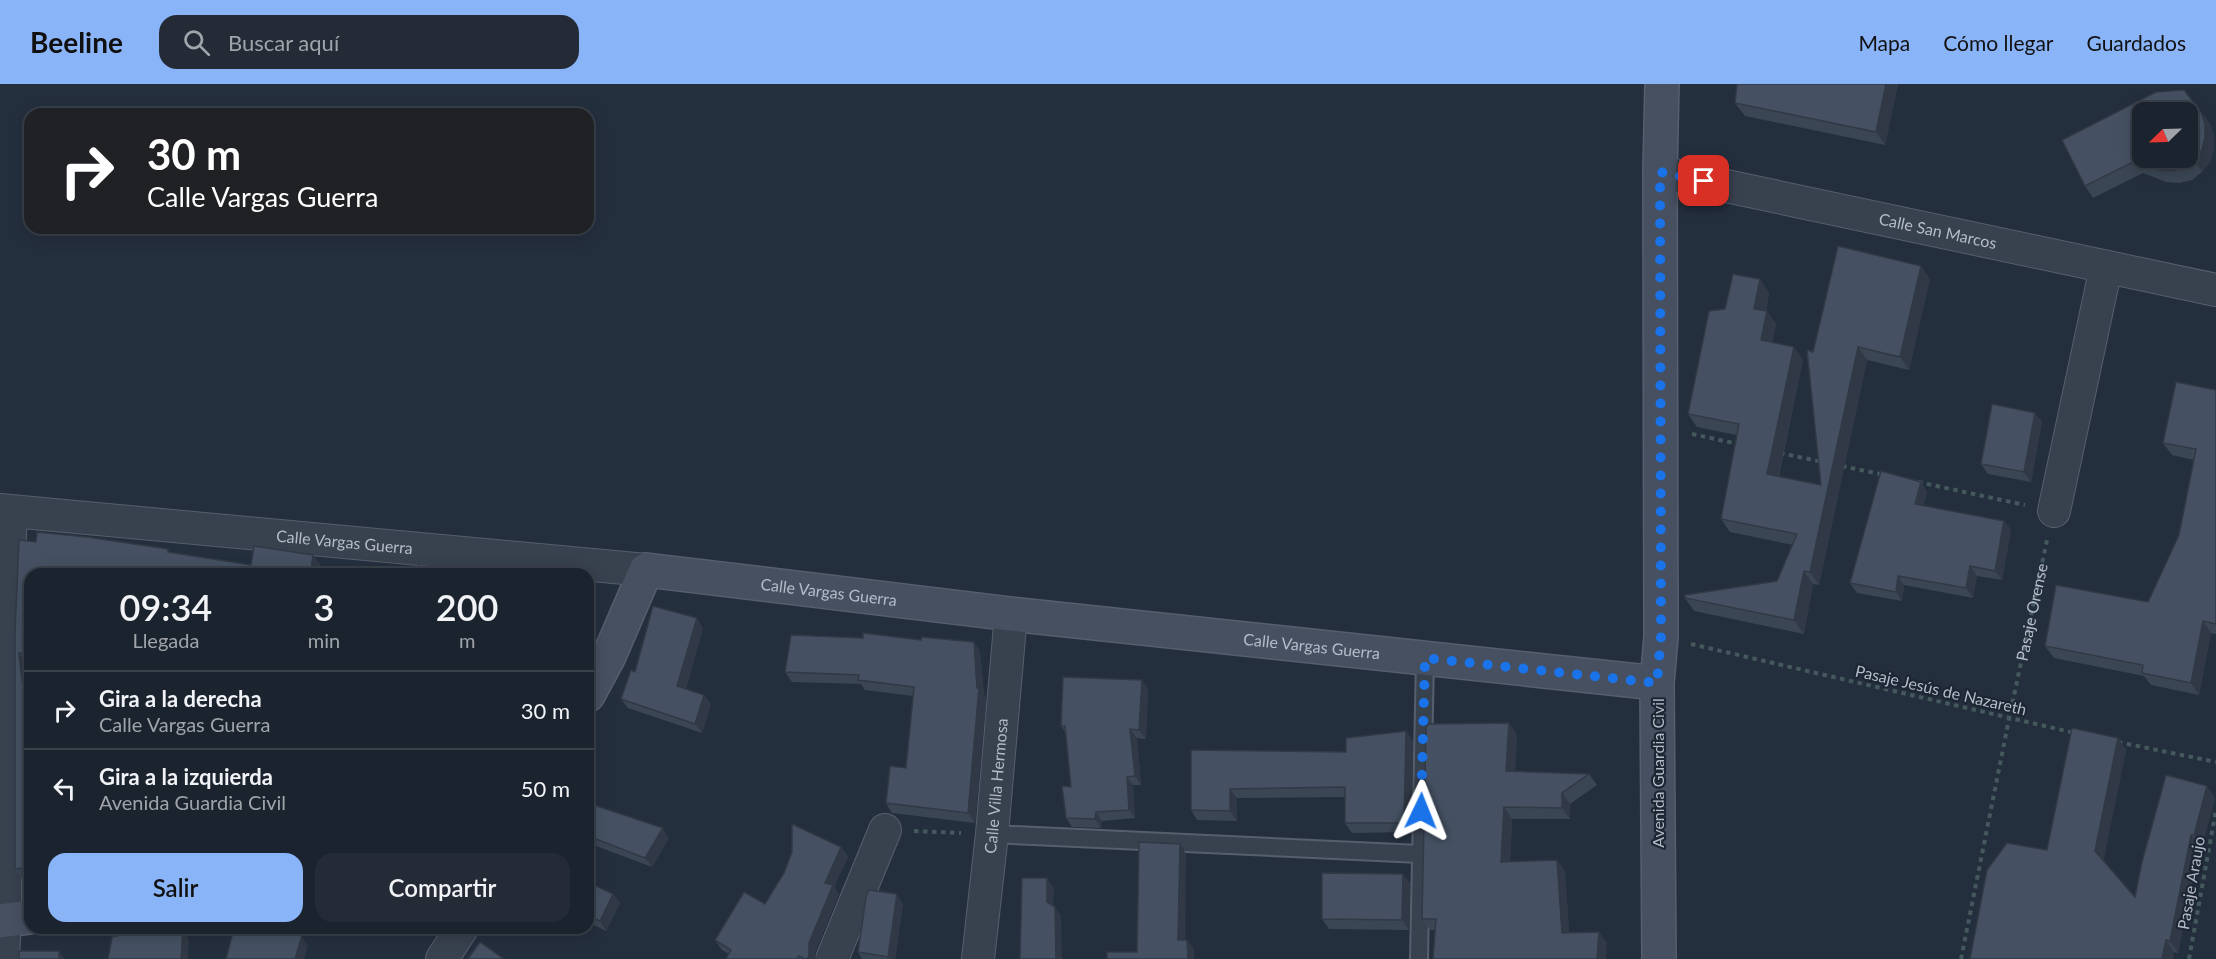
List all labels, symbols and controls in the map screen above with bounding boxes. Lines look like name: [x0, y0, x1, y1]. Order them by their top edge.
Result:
search box: [159, 15, 579, 69]
text: Beeline: [30, 25, 123, 59]
icon: search: [180, 26, 213, 59]
text: Buscar aquí: [228, 29, 339, 56]
text: Mapa: [1858, 30, 1910, 55]
text: Cómo llegar: [1943, 30, 2054, 55]
text: Guardados: [2087, 30, 2186, 55]
north arrow: [2132, 102, 2198, 168]
map controls: [2132, 102, 2198, 168]
text: 30 m: [147, 129, 241, 179]
icon: right: [48, 132, 126, 210]
pin: [1678, 155, 1729, 206]
icon: arrive: [1687, 164, 1720, 197]
text: Calle Vargas Guerra: [147, 180, 378, 213]
street label: Calle San Marcos: [1877, 209, 1999, 252]
street label: Calle Vargas Guerra: [275, 526, 414, 557]
street label: Pasaje Orense: [2012, 561, 2051, 663]
street label: Calle Vargas Guerra: [760, 574, 898, 609]
text: 09:34: [120, 585, 212, 629]
text: 3: [314, 585, 334, 629]
text: 200: [436, 585, 498, 629]
text: Llegada: [132, 628, 199, 652]
text: min: [308, 628, 340, 652]
text: m: [459, 628, 475, 652]
street label: Calle Vargas Guerra: [1243, 629, 1381, 662]
street label: Pasaje Jesús de Nazareth: [1854, 661, 2029, 718]
text: Gira a la derecha: [99, 685, 262, 712]
icon: right: [48, 694, 81, 727]
text: 30 m: [521, 697, 570, 724]
street label: Avenida Guardia Civil: [1648, 698, 1667, 848]
text: Calle Vargas Guerra: [99, 712, 270, 736]
street label: Calle Villa Hermosa: [980, 717, 1011, 855]
text: Gira a la izquierda: [99, 763, 273, 790]
icon: left: [48, 772, 81, 805]
text: 50 m: [521, 775, 570, 802]
position arrow: [1389, 779, 1453, 843]
text: Avenida Guardia Civil: [99, 790, 286, 814]
street label: Pasaje Araujo: [2173, 835, 2208, 931]
button: Salir: [48, 853, 303, 922]
button: Compartir: [315, 853, 570, 922]

